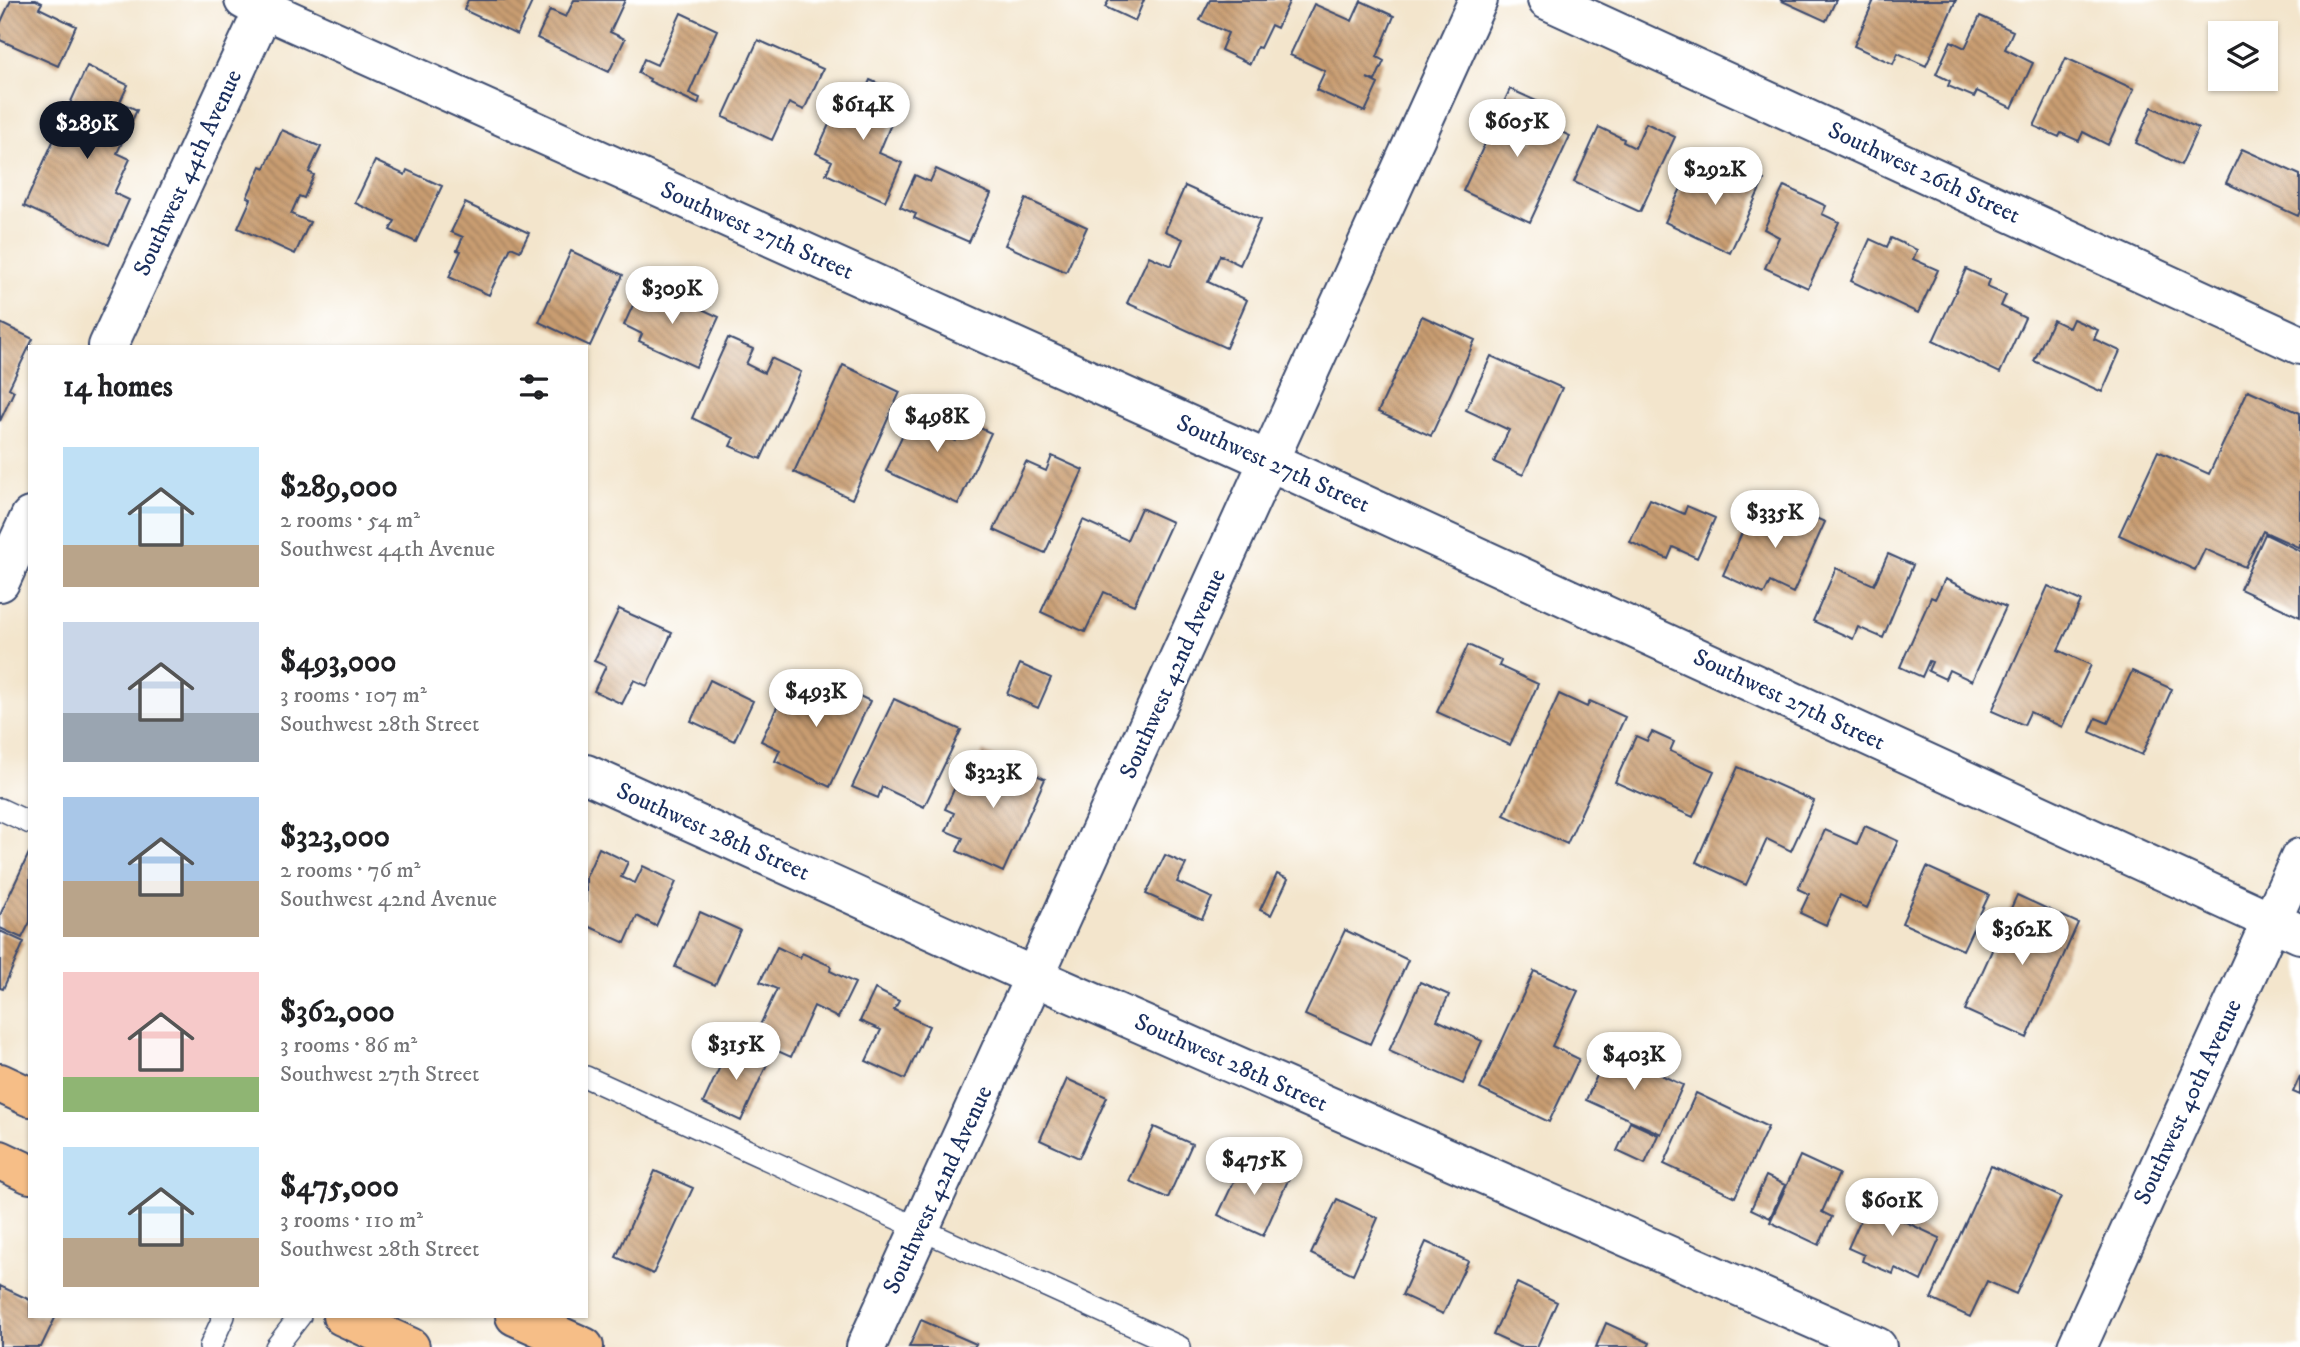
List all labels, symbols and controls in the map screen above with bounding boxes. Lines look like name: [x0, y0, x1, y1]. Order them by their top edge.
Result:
map controls: [2208, 21, 2278, 91]
button: layers: [2208, 21, 2278, 91]
street label: Southwest 44th Avenue: [127, 65, 249, 281]
pin: $614K: [814, 82, 912, 142]
text: $614K: [832, 90, 894, 119]
pin: $605K: [1468, 100, 1566, 159]
pin: $289K: [38, 102, 136, 161]
text: $605K: [1485, 107, 1549, 136]
text: $289K: [56, 109, 119, 138]
street label: Southwest 26th Street: [1823, 115, 2025, 231]
pin: $292K: [1666, 148, 1764, 207]
text: $292K: [1684, 155, 1746, 184]
street label: Southwest 27th Street: [656, 175, 858, 287]
pin: $309K: [623, 266, 721, 326]
text: $309K: [641, 274, 703, 303]
icon: filters: [515, 368, 553, 406]
text: 14 homes: [63, 369, 173, 406]
pin: $498K: [888, 394, 986, 454]
text: $498K: [905, 402, 969, 431]
street label: Southwest 27th Street: [1172, 408, 1374, 520]
text: $289,000: [280, 469, 398, 506]
icon: home: [119, 475, 203, 559]
pin: $335K: [1726, 490, 1824, 550]
text: $335K: [1746, 498, 1804, 527]
text: 2 rooms · 54 m²: [280, 506, 420, 535]
text: Southwest 44th Avenue: [280, 535, 495, 564]
street label: Southwest 42nd Avenue: [1113, 564, 1233, 784]
street label: Southwest 27th Street: [1688, 642, 1890, 758]
text: $493,000: [280, 644, 396, 681]
icon: home: [119, 650, 203, 734]
pin: $493K: [767, 670, 865, 729]
text: $493K: [785, 677, 847, 706]
text: 3 rooms · 107 m²: [280, 681, 427, 710]
text: Southwest 28th Street: [280, 710, 479, 739]
pin: $323K: [944, 750, 1042, 810]
text: $323K: [964, 758, 1022, 787]
street label: Southwest 28th Street: [612, 776, 814, 888]
text: $323,000: [280, 819, 390, 856]
icon: home: [119, 825, 203, 909]
text: 2 rooms · 76 m²: [280, 856, 420, 885]
text: Southwest 42nd Avenue: [280, 885, 497, 914]
pin: $362K: [1973, 908, 2071, 967]
text: $362K: [1992, 915, 2052, 944]
text: $362,000: [280, 994, 395, 1031]
street label: Southwest 40th Avenue: [2127, 994, 2249, 1210]
icon: home: [119, 1000, 203, 1084]
street label: Southwest 28th Street: [1130, 1007, 1332, 1119]
pin: $315K: [687, 1023, 785, 1082]
text: $315K: [707, 1030, 765, 1059]
text: 3 rooms · 86 m²: [280, 1031, 417, 1060]
pin: $403K: [1585, 1032, 1683, 1092]
text: $403K: [1603, 1040, 1665, 1069]
text: Southwest 27th Street: [280, 1060, 479, 1089]
street label: Southwest 42nd Avenue: [877, 1081, 999, 1299]
pin: $475K: [1205, 1138, 1303, 1197]
text: $475K: [1222, 1145, 1286, 1174]
text: $475,000: [280, 1169, 399, 1206]
icon: home: [119, 1175, 203, 1259]
pin: $601K: [1843, 1178, 1941, 1238]
text: $601K: [1861, 1186, 1923, 1215]
text: 3 rooms · 110 m²: [280, 1206, 423, 1235]
text: Southwest 28th Street: [280, 1235, 479, 1264]

